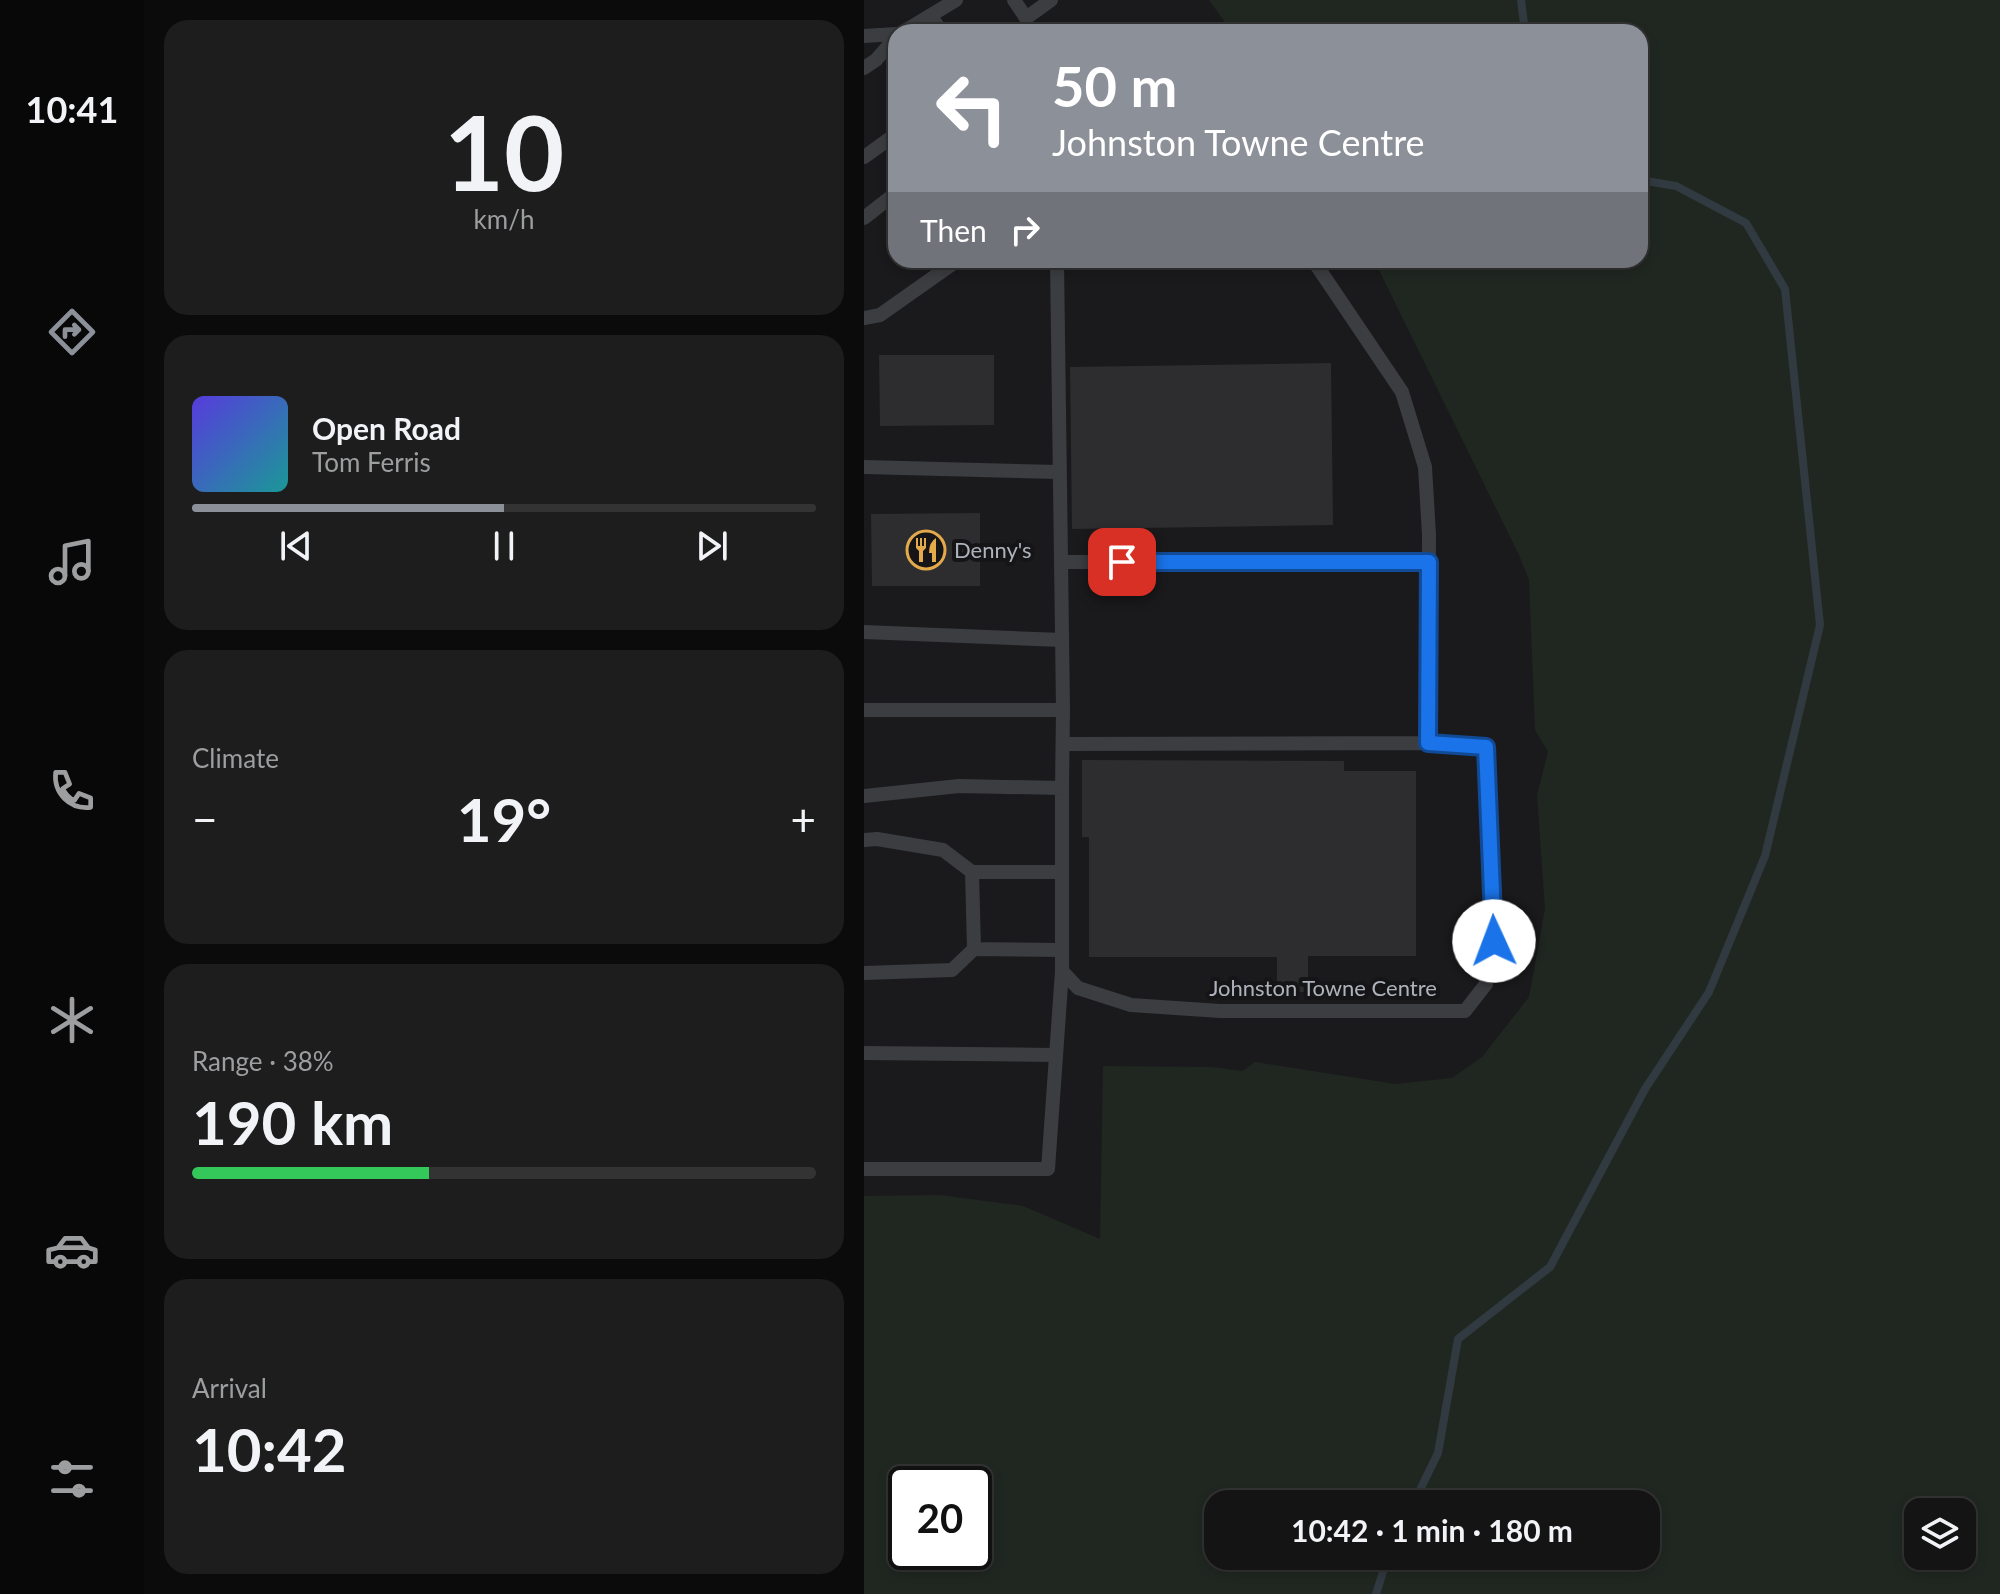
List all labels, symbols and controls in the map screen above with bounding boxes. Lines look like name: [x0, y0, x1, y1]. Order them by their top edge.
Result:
text: 50 m: [1052, 52, 1177, 119]
icon: left: [920, 56, 1024, 160]
text: 10:41: [26, 87, 118, 131]
text: 10: [444, 88, 564, 213]
text: Johnston Towne Centre: [1052, 120, 1425, 164]
text: km/h: [474, 203, 534, 235]
icon: right: [1003, 208, 1047, 252]
text: Then: [920, 212, 987, 248]
icon: directions: [44, 304, 100, 360]
text: Open Road: [312, 410, 461, 446]
text: Tom Ferris: [312, 446, 431, 478]
icon: previous: [274, 524, 318, 568]
icon: pause: [482, 524, 526, 568]
icon: next: [690, 524, 734, 568]
pin: [1088, 528, 1156, 596]
restaurant icon: Denny's: [905, 529, 947, 571]
icon: music: [44, 534, 100, 590]
place label: Denny's: [954, 536, 1032, 563]
icon: arrive: [1100, 540, 1144, 584]
text: Climate: [192, 742, 279, 774]
icon: phone: [44, 763, 100, 819]
text: 19°: [457, 783, 551, 855]
text: −: [192, 793, 218, 845]
text: +: [790, 793, 816, 845]
position arrow: [1452, 899, 1536, 983]
street label: Johnston Towne Centre: [1209, 974, 1437, 1001]
icon: climate: [44, 992, 100, 1048]
text: Range · 38%: [192, 1045, 334, 1077]
text: 190 km: [192, 1086, 393, 1158]
icon: car: [44, 1222, 100, 1278]
text: Arrival: [192, 1372, 267, 1404]
text: 10:42: [192, 1413, 347, 1485]
icon: filters: [44, 1451, 100, 1507]
speed limit sign: 20: [888, 1466, 992, 1570]
map controls: [1904, 1498, 1976, 1570]
button: layers: [1904, 1498, 1976, 1570]
text: 10:42 · 1 min · 180 m: [1291, 1512, 1573, 1548]

